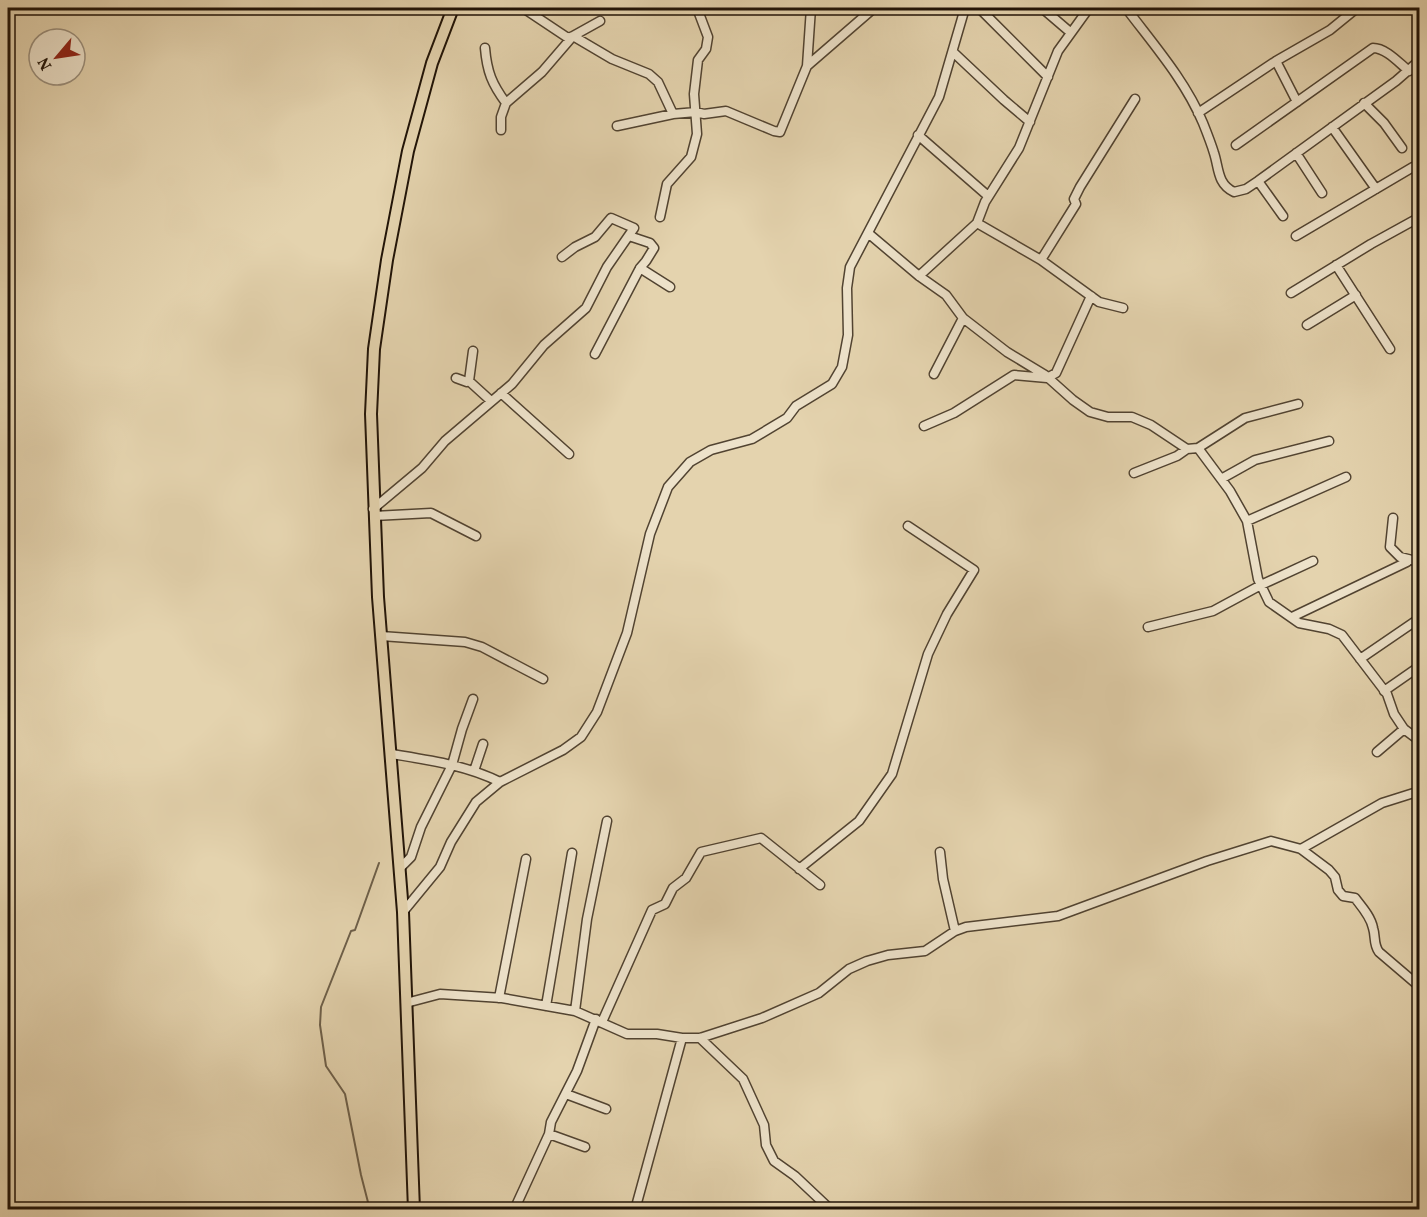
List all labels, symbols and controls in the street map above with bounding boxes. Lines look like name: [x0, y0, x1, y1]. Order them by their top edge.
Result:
north arrow: [27, 27, 87, 87]
text: N: [33, 53, 58, 74]

